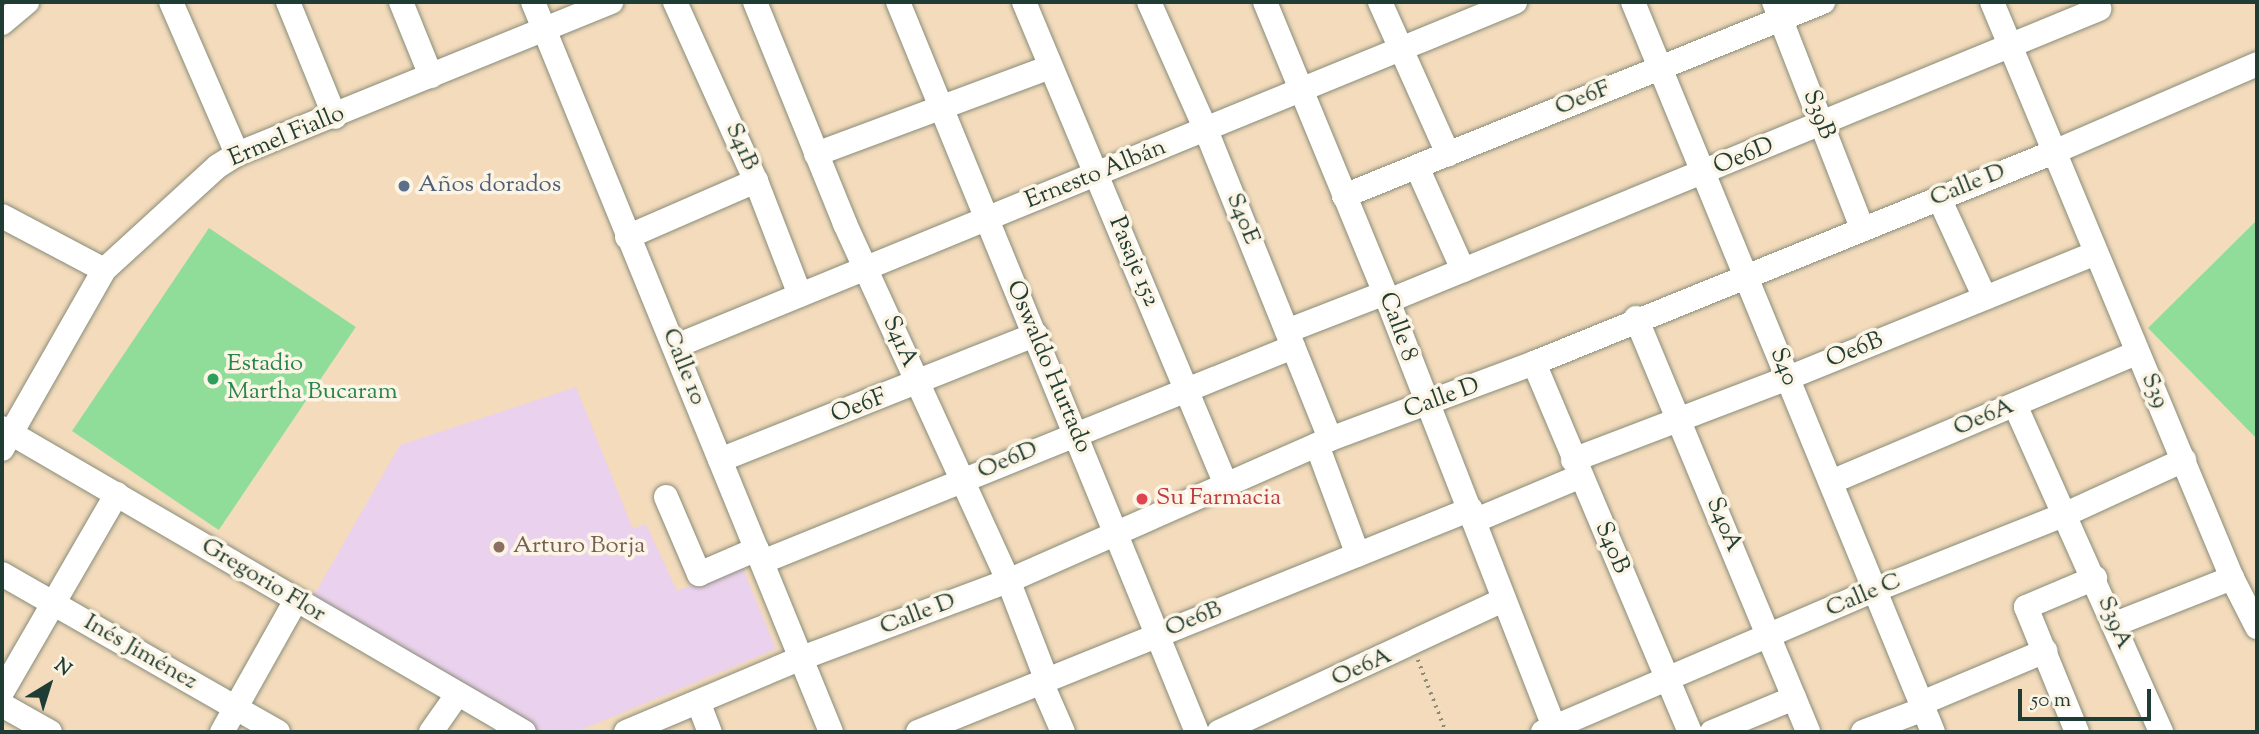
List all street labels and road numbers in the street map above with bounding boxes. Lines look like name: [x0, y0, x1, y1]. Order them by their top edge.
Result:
street label: Oe6F: [1551, 75, 1615, 123]
street label: S39B: [1795, 86, 1841, 144]
street label: Ermel Fiallo: [225, 100, 349, 174]
street label: S41B: [718, 119, 764, 175]
street label: Oe6D: [1710, 132, 1778, 182]
street label: Ernesto Albán: [1021, 134, 1171, 216]
street label: Calle D: [1926, 158, 2010, 214]
street label: S40E: [1219, 189, 1265, 249]
street label: Pasaje 152: [1101, 213, 1165, 311]
street label: Oswaldo Hurtado: [999, 277, 1097, 457]
street label: Calle 8: [1371, 288, 1423, 366]
street label: S41A: [875, 312, 923, 372]
street label: Calle 10: [655, 324, 711, 410]
street label: Oe6B: [1822, 327, 1888, 375]
street label: S40: [1762, 344, 1804, 390]
street label: S39: [2134, 369, 2174, 413]
street label: Calle D: [1400, 372, 1484, 426]
street label: Oe6F: [827, 383, 891, 431]
street label: Oe6A: [1950, 393, 2018, 443]
street label: Oe6D: [974, 436, 1042, 486]
street label: S40A: [1699, 493, 1747, 557]
street label: S40B: [1587, 518, 1635, 578]
street label: Gregorio Flor: [195, 533, 331, 629]
street label: Calle C: [1822, 567, 1906, 625]
street label: Calle D: [876, 587, 960, 643]
street label: S39A: [2090, 592, 2138, 654]
street label: Oe6B: [1161, 596, 1227, 644]
street label: Inés Jiménez: [78, 609, 202, 697]
street label: Oe6A: [1328, 642, 1396, 694]

